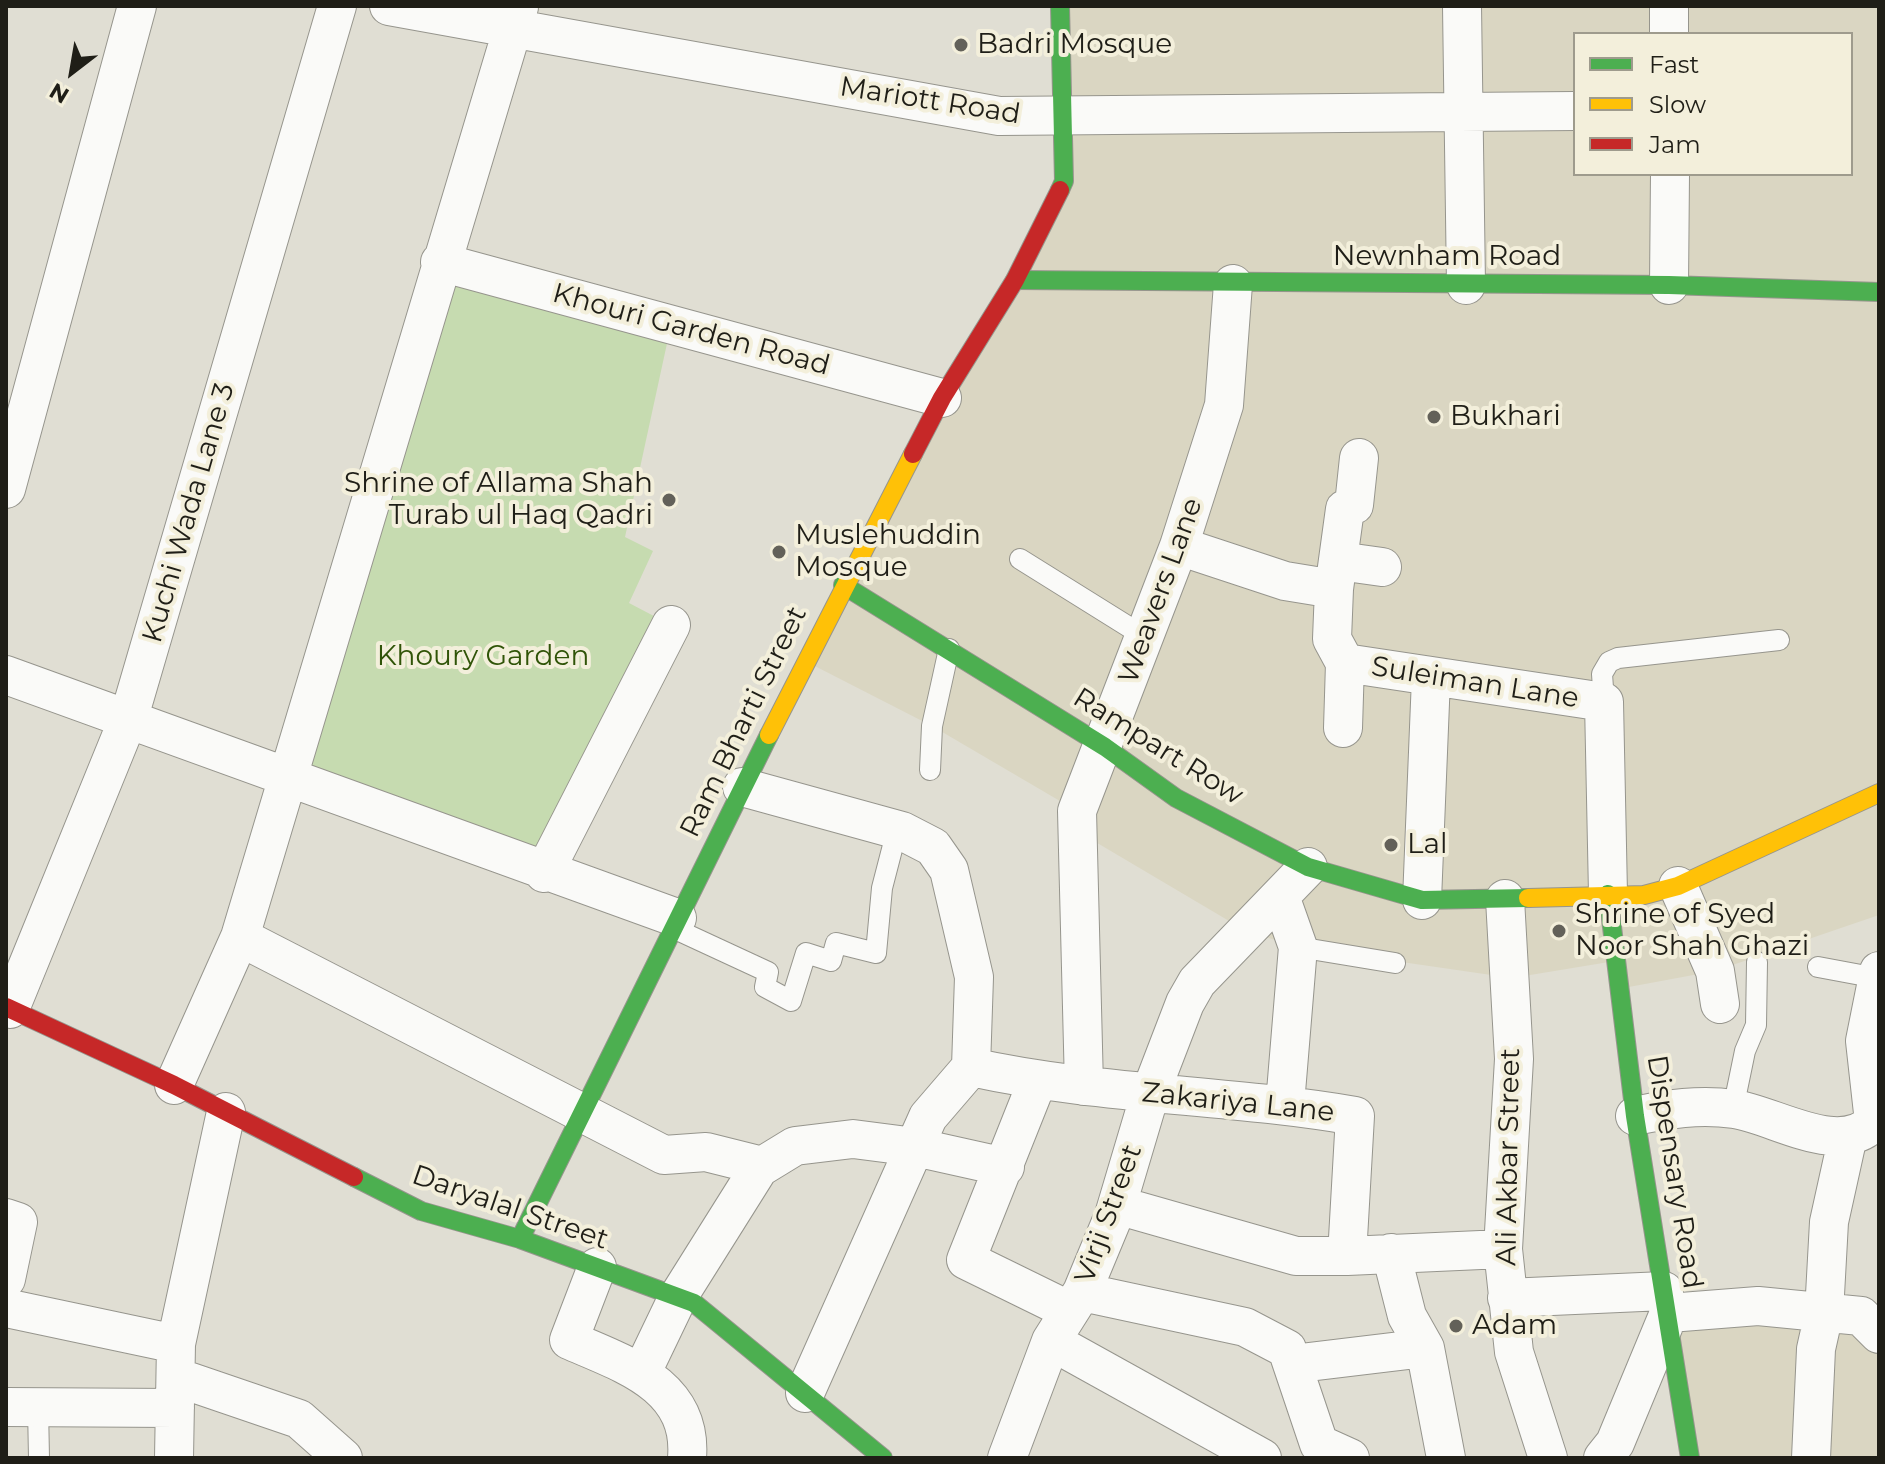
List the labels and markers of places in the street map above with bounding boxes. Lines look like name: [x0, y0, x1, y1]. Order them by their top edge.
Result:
place label: Badri Mosque: [977, 28, 1172, 62]
marker: Badri Mosque: [952, 36, 970, 54]
place label: Bukhari: [1450, 400, 1561, 434]
marker: Bukhari: [1425, 408, 1443, 426]
place label: Shrine of Allama Shah Turab ul Haq Qadri: [344, 467, 653, 533]
marker: Shrine of Allama Shah Turab ul Haq Qadri: [660, 491, 678, 509]
place label: Muslehuddin Mosque: [795, 519, 981, 585]
marker: Muslehuddin Mosque: [770, 543, 788, 561]
place label: Lal: [1407, 828, 1448, 862]
marker: Lal: [1382, 836, 1400, 854]
place label: Shrine of Syed Noor Shah Ghazi: [1575, 898, 1809, 964]
marker: Shrine of Syed Noor Shah Ghazi: [1550, 922, 1568, 940]
place label: Adam: [1472, 1309, 1557, 1343]
marker: Adam: [1447, 1317, 1465, 1335]

